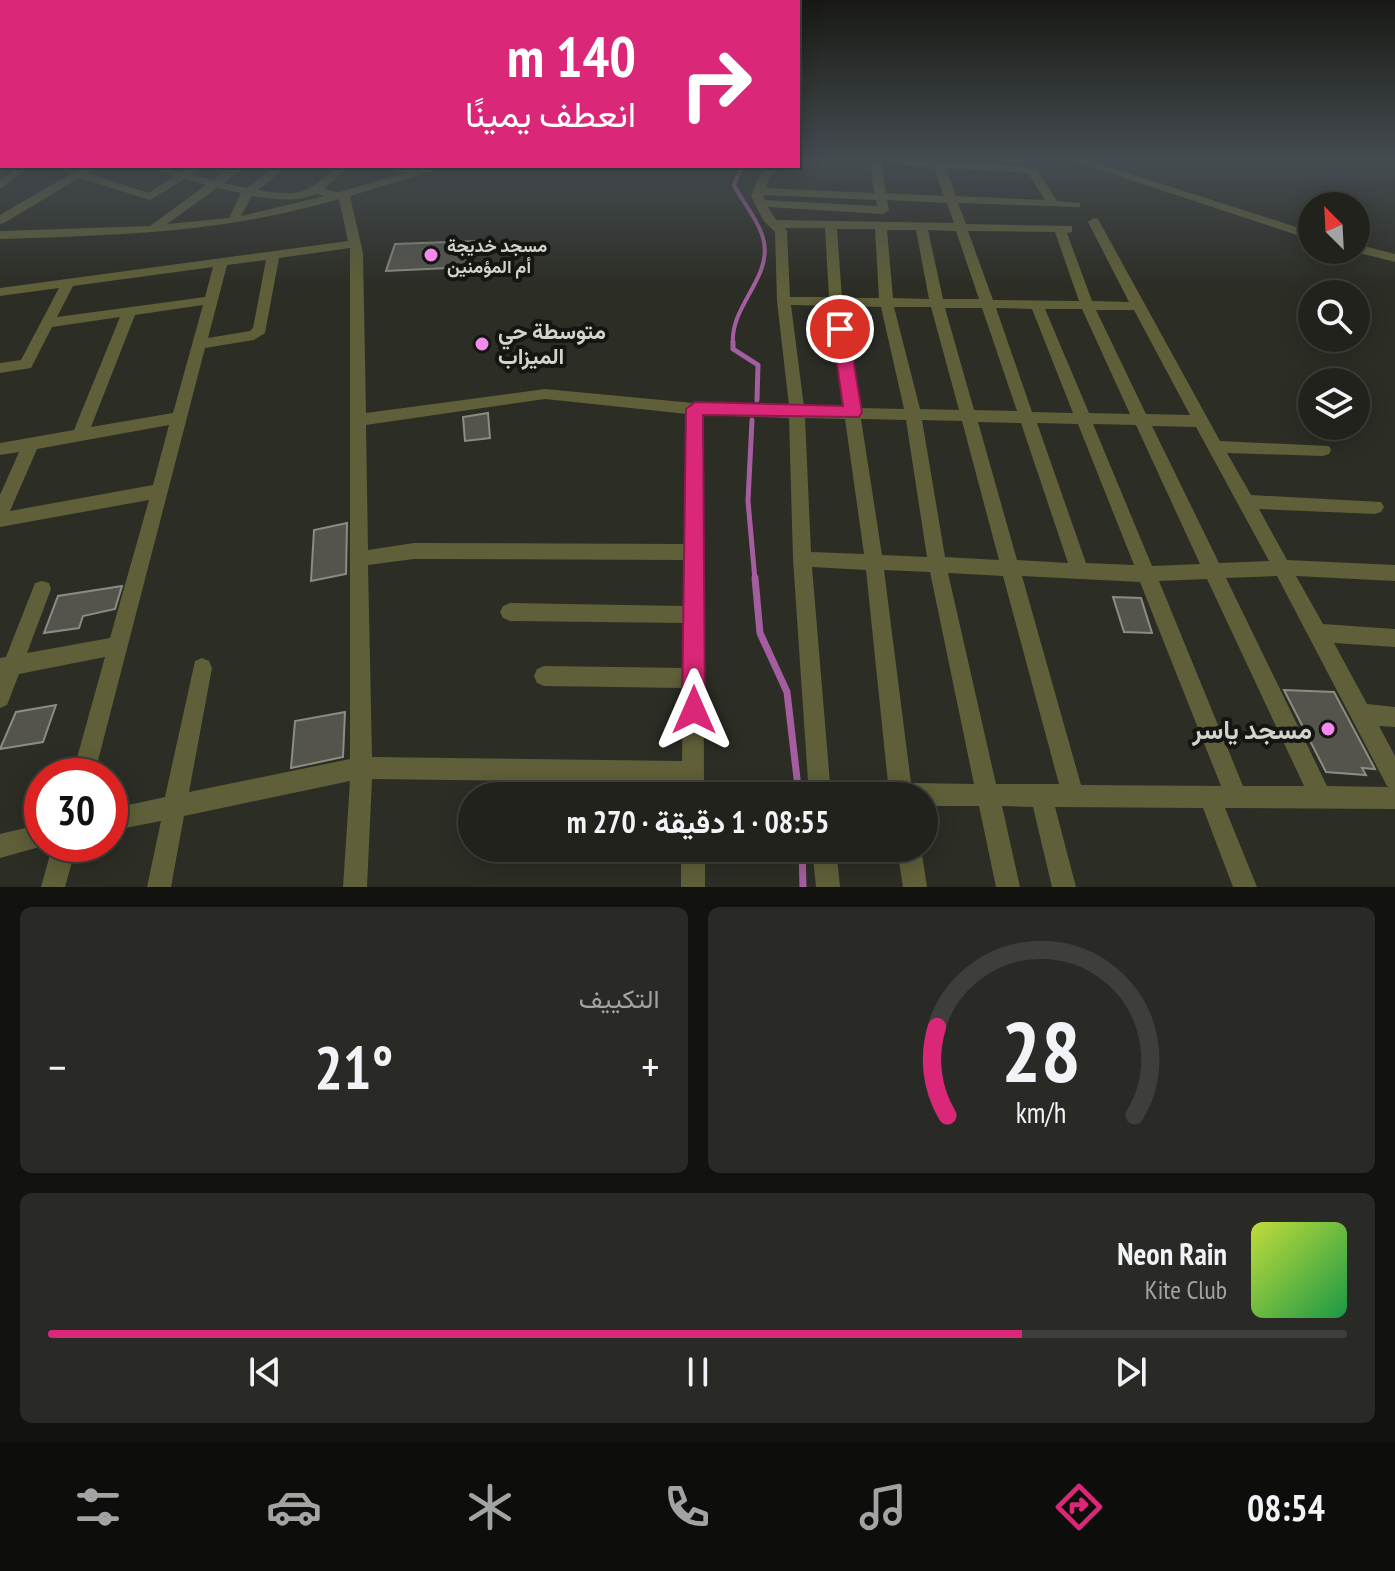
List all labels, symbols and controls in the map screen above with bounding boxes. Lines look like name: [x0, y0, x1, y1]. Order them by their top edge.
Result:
text: 140 m: [507, 20, 636, 92]
icon: right: [664, 32, 768, 136]
text: انعطف يمينًا: [465, 90, 636, 137]
north arrow: [1298, 192, 1370, 264]
map controls: [1298, 192, 1370, 440]
place label: مسجد خديجة أم المؤمنين: [447, 234, 548, 279]
marker: مسجد خديجة أم المؤمنين: [422, 246, 440, 264]
button: search: [1298, 280, 1370, 352]
pin: [806, 295, 874, 363]
icon: arrive: [818, 307, 862, 351]
place label: متوسطة حي الميزاب: [498, 317, 606, 370]
marker: متوسطة حي الميزاب: [473, 335, 491, 353]
button: layers: [1298, 368, 1370, 440]
position arrow: [652, 668, 736, 752]
place label: مسجد ياسر: [1191, 713, 1312, 746]
marker: مسجد ياسر: [1319, 720, 1337, 738]
speed limit sign: 30: [24, 758, 128, 862]
text: 08:55 · 1 دقيقة · 270 m: [567, 802, 829, 841]
text: التكييف: [579, 982, 660, 1015]
text: 28: [1001, 997, 1081, 1105]
text: 21°: [314, 1028, 393, 1106]
text: −: [48, 1038, 66, 1095]
text: +: [641, 1038, 659, 1095]
text: km/h: [1016, 1094, 1067, 1131]
text: Neon Rain: [1117, 1234, 1227, 1273]
text: Kite Club: [1145, 1273, 1227, 1306]
icon: previous: [243, 1350, 287, 1394]
icon: pause: [676, 1350, 720, 1394]
icon: next: [1109, 1350, 1153, 1394]
icon: filters: [70, 1479, 126, 1535]
icon: car: [266, 1479, 322, 1535]
icon: climate: [462, 1479, 518, 1535]
icon: phone: [659, 1479, 715, 1535]
icon: music: [855, 1479, 911, 1535]
icon: directions: [1051, 1479, 1107, 1535]
text: 08:54: [1247, 1484, 1325, 1531]

